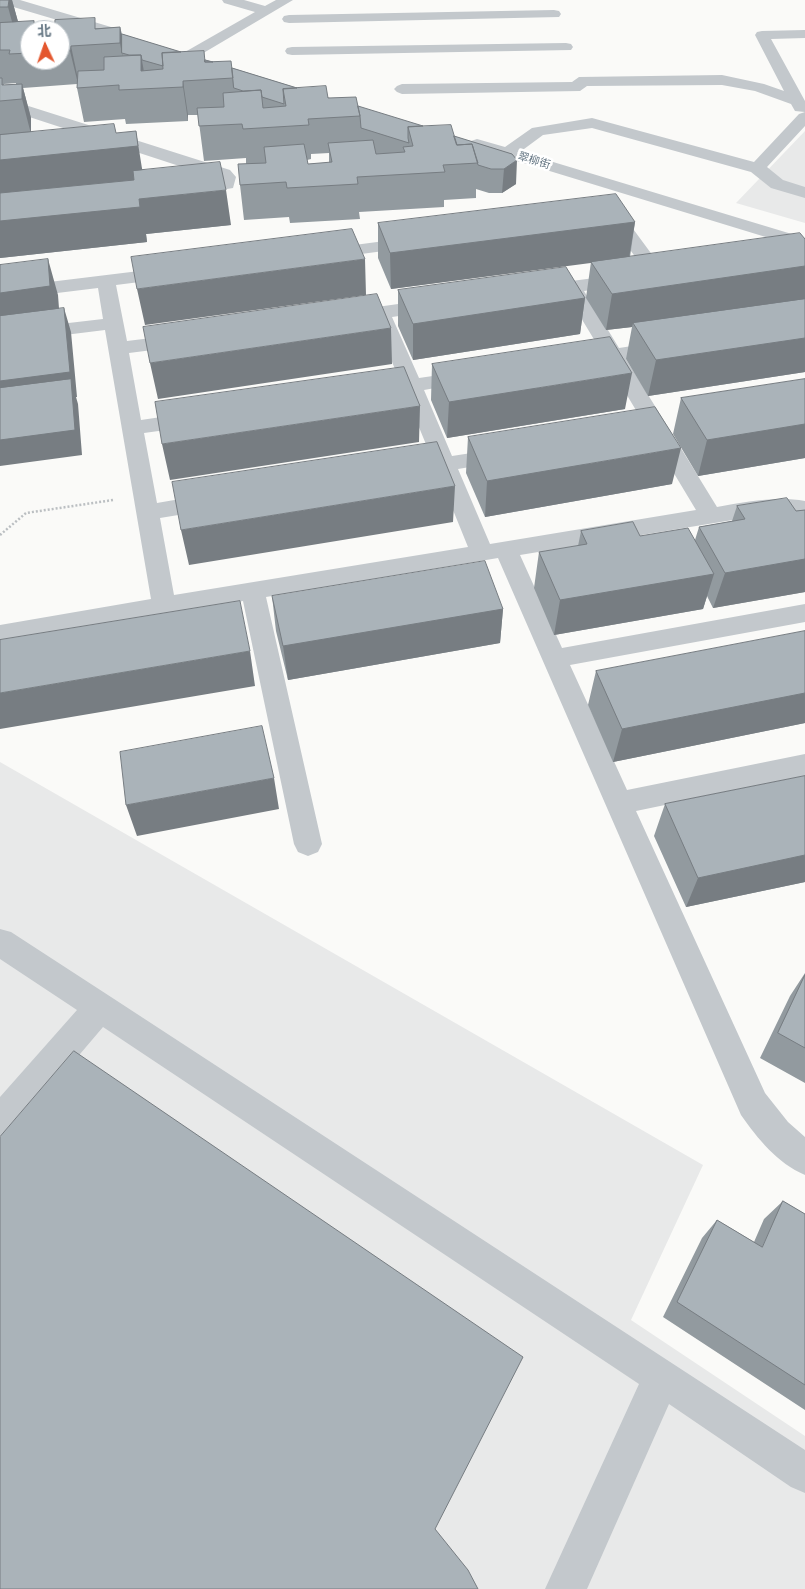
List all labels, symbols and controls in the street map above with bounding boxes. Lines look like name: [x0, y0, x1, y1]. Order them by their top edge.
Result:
north arrow: [20, 20, 70, 70]
text: 北: [37, 22, 52, 40]
street label: 翠柳街: [516, 150, 552, 172]

